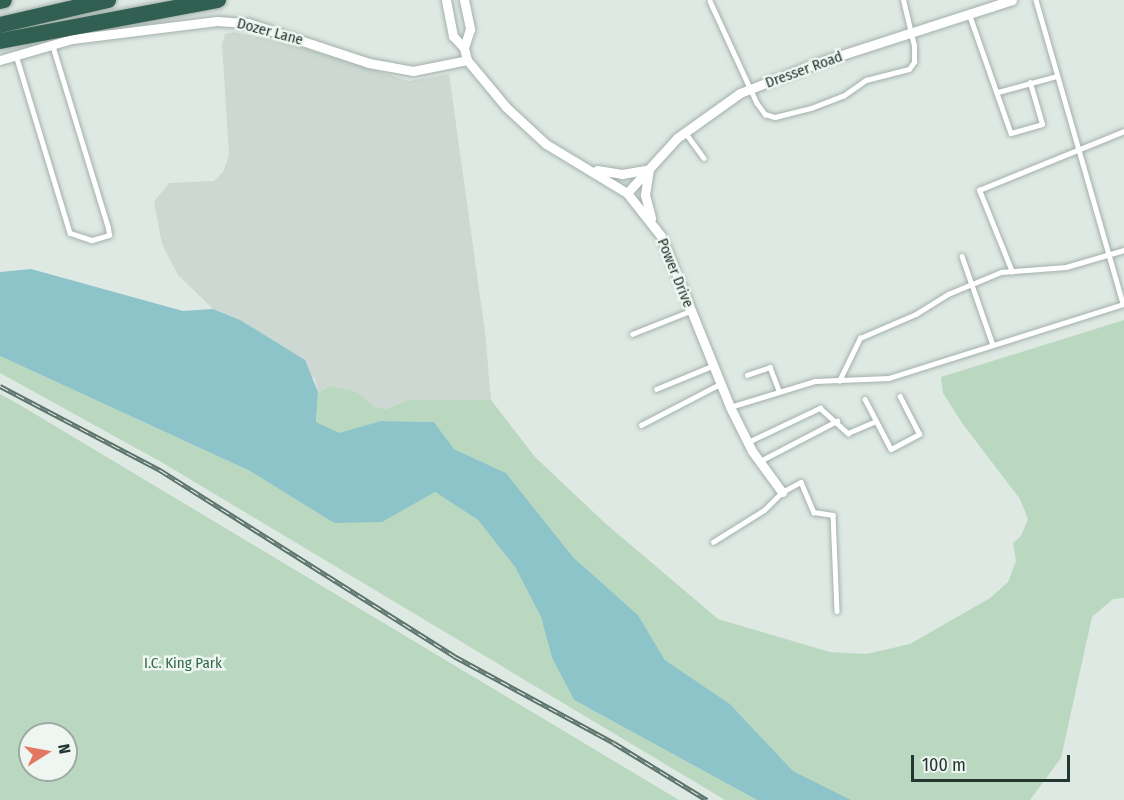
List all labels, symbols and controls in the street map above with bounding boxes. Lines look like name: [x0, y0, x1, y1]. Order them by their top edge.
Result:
street label: Dozer Lane: [235, 15, 305, 49]
street label: Dresser Road: [763, 48, 845, 92]
street label: Power Drive: [653, 236, 697, 310]
park label: I.C. King Park: [144, 655, 222, 673]
north arrow: [18, 722, 78, 782]
text: N: [54, 742, 74, 755]
scale bar: [914, 743, 1073, 781]
text: 100 m: [922, 754, 966, 776]

